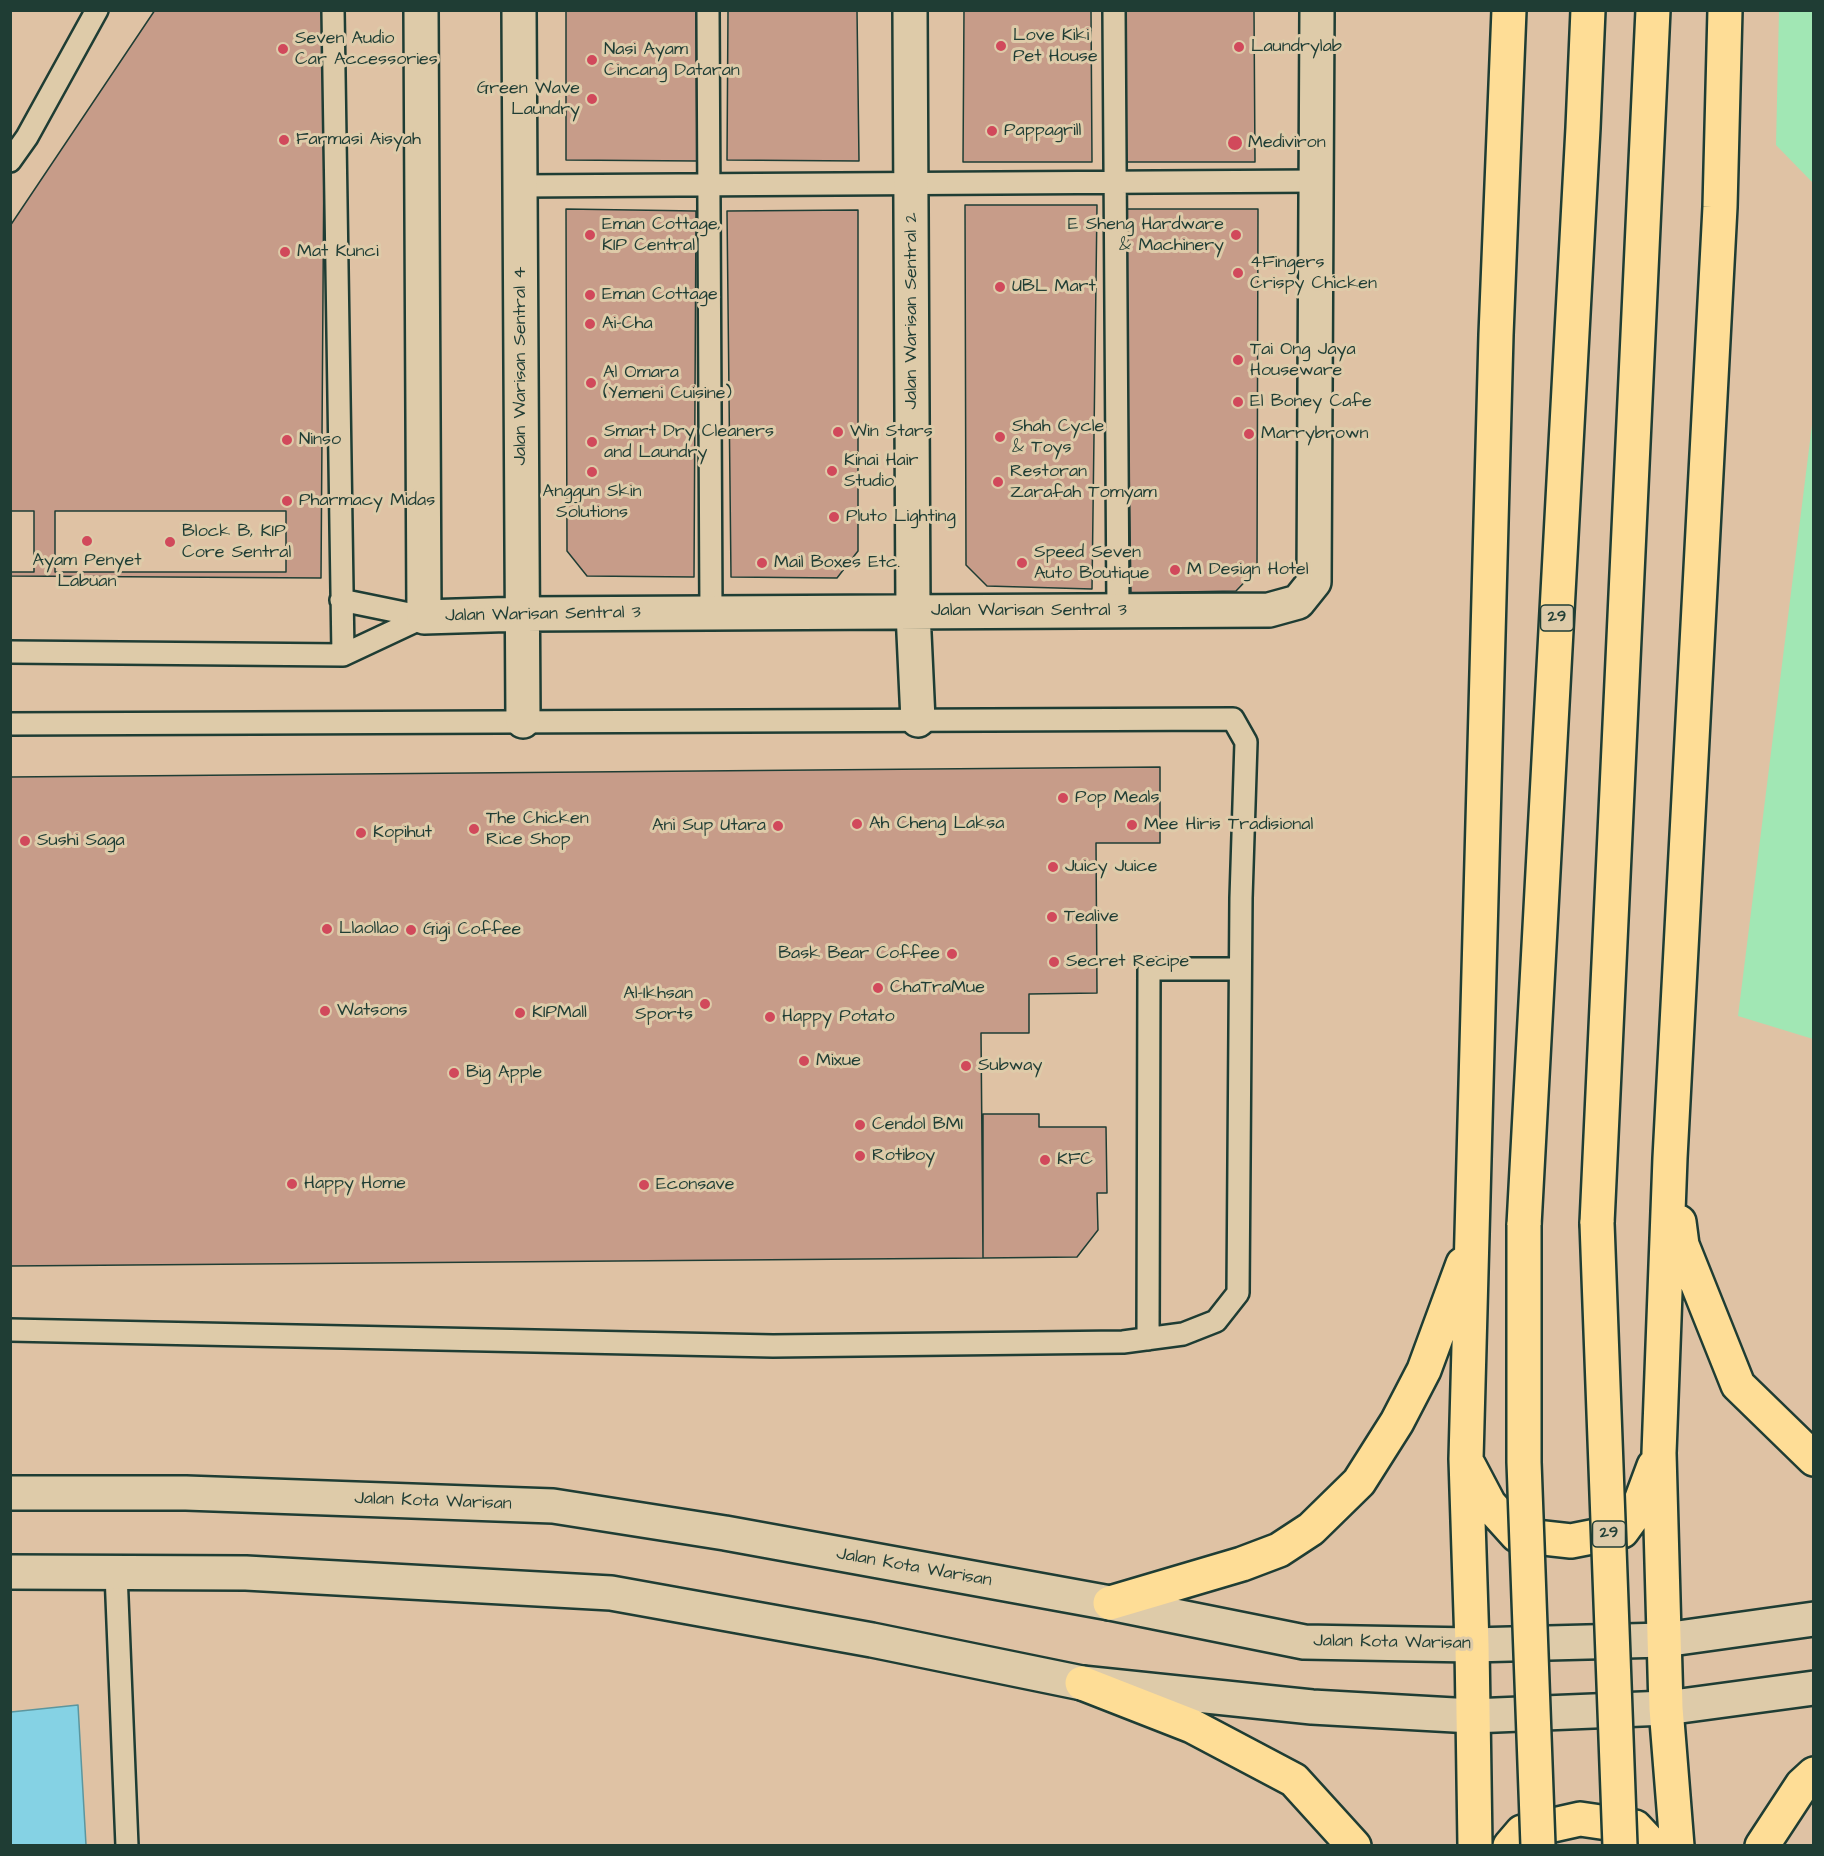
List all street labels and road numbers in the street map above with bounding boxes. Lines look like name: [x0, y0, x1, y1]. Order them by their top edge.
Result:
street label: Jalan Warisan Sentral 2: [901, 212, 923, 410]
street label: Jalan Warisan Sentral 4: [510, 267, 532, 465]
street label: Jalan Warisan Sentral 3: [931, 600, 1127, 622]
street label: Jalan Warisan Sentral 3: [445, 602, 641, 628]
road number: 29: [1540, 605, 1574, 631]
street label: Jalan Kota Warisan: [354, 1488, 512, 1516]
road number: 29: [1592, 1521, 1626, 1547]
street label: Jalan Kota Warisan: [835, 1544, 993, 1592]
street label: Jalan Kota Warisan: [1313, 1631, 1471, 1655]

